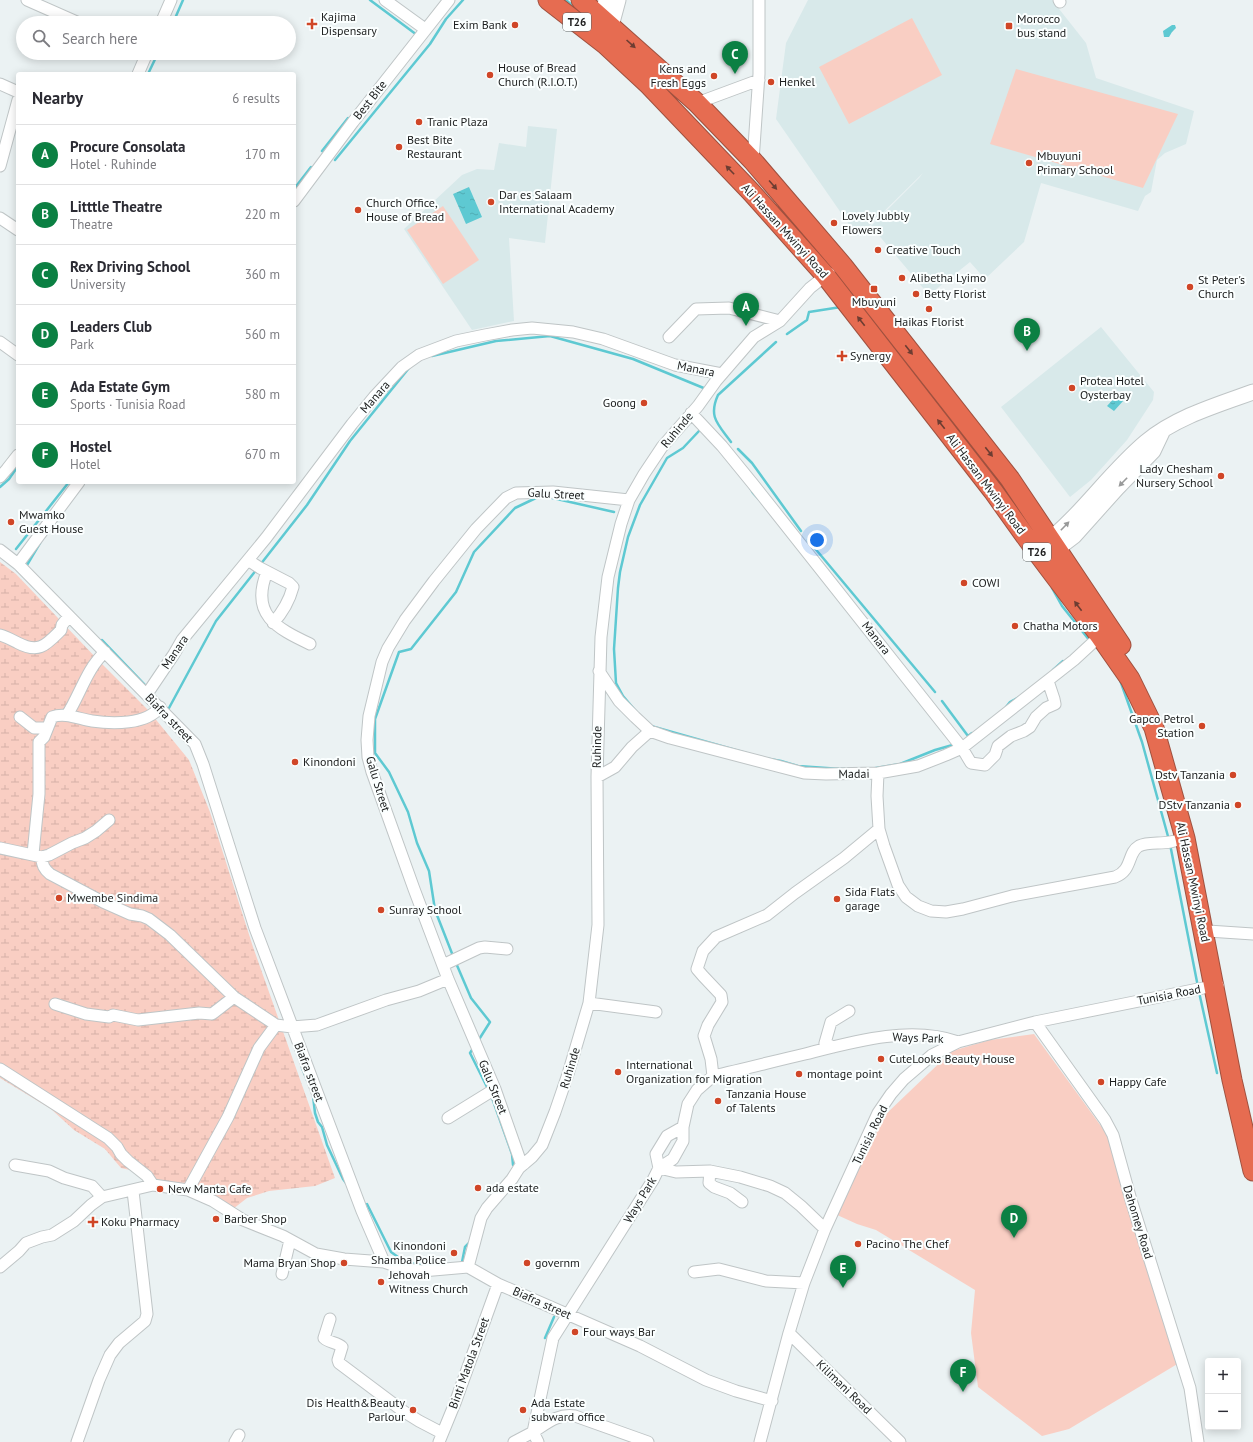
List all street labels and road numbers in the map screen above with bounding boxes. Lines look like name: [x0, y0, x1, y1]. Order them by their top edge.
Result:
road number: T26: [563, 13, 591, 31]
street label: Best Bite: [350, 77, 390, 122]
street label: Ali Hassan Mwinyi Road: [739, 180, 832, 281]
street label: Manara: [676, 358, 716, 380]
street label: Manara: [356, 377, 393, 416]
street label: Ruhinde: [657, 409, 696, 451]
street label: Ali Hassan Mwinyi Road: [944, 430, 1029, 537]
street label: Galu Street: [527, 485, 585, 502]
road number: T26: [1023, 543, 1051, 561]
street label: Manara: [859, 618, 894, 657]
street label: Manara: [158, 632, 191, 672]
street label: Biafra street: [142, 690, 196, 745]
street label: Ruhinde: [589, 726, 604, 768]
street label: Galu Street: [363, 754, 394, 813]
street label: Madai: [838, 766, 870, 781]
street label: Ali Hassan Mwinyi Road: [1173, 821, 1214, 943]
street label: Tunisia Road: [1136, 981, 1202, 1008]
street label: Ways Park: [892, 1029, 944, 1046]
street label: Biafra street: [291, 1040, 328, 1104]
street label: Ruhinde: [556, 1045, 583, 1090]
street label: Galu Street: [476, 1058, 511, 1116]
street label: Tunisia Road: [849, 1103, 890, 1167]
street label: Ways Park: [620, 1174, 659, 1226]
street label: Dahomey Road: [1120, 1183, 1157, 1260]
street label: Biafra street: [511, 1283, 574, 1322]
street label: Binti Matola Street: [445, 1315, 492, 1411]
street label: Kilimani Road: [813, 1356, 875, 1417]

